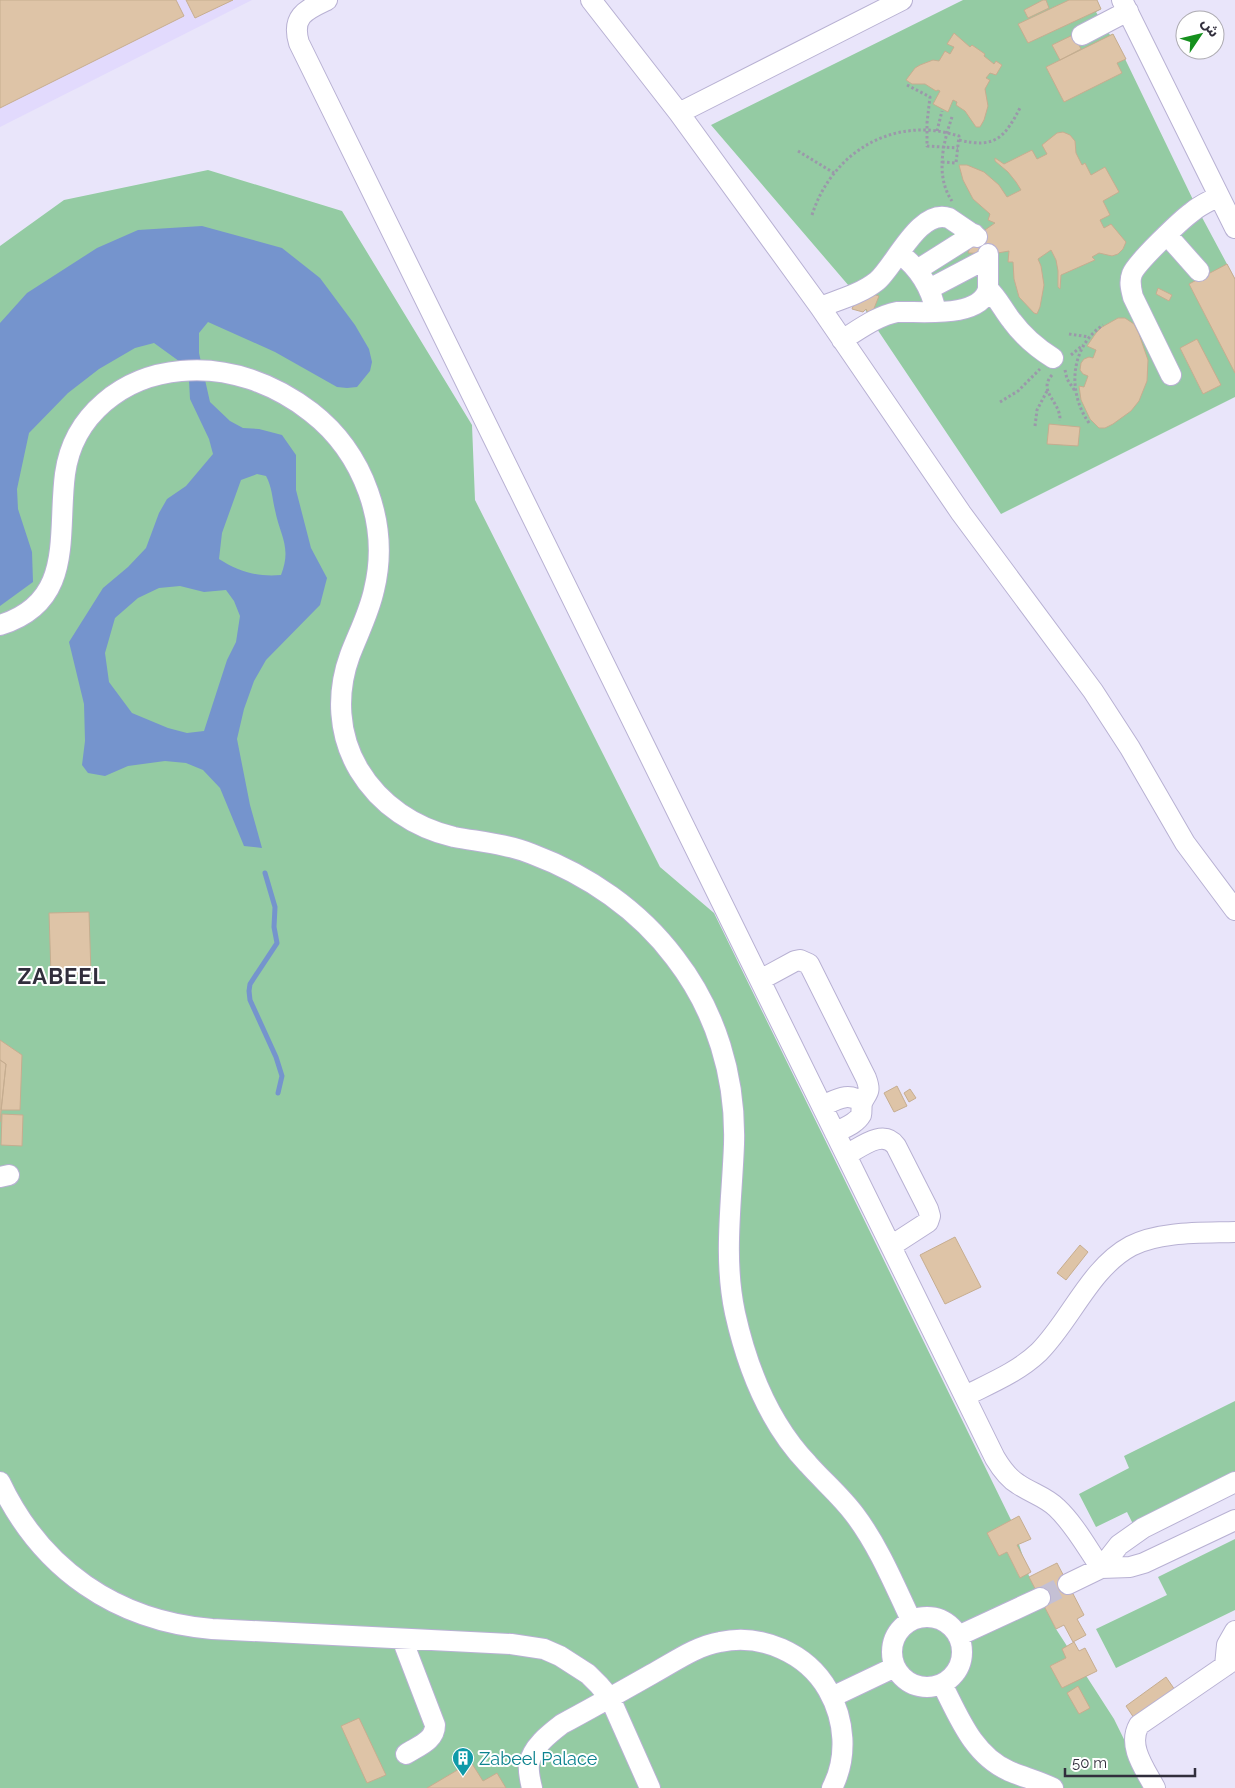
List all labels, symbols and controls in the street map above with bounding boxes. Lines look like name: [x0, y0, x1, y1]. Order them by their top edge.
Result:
north arrow: [1175, 10, 1225, 60]
text: ش: [1199, 15, 1223, 40]
district label: ZABEEL: [18, 963, 106, 989]
building icon: Zabeel Palace: [451, 1746, 475, 1777]
scale bar: [1065, 1746, 1195, 1778]
place label: Zabeel Palace: [479, 1748, 598, 1769]
text: 50 m: [1072, 1754, 1107, 1772]

